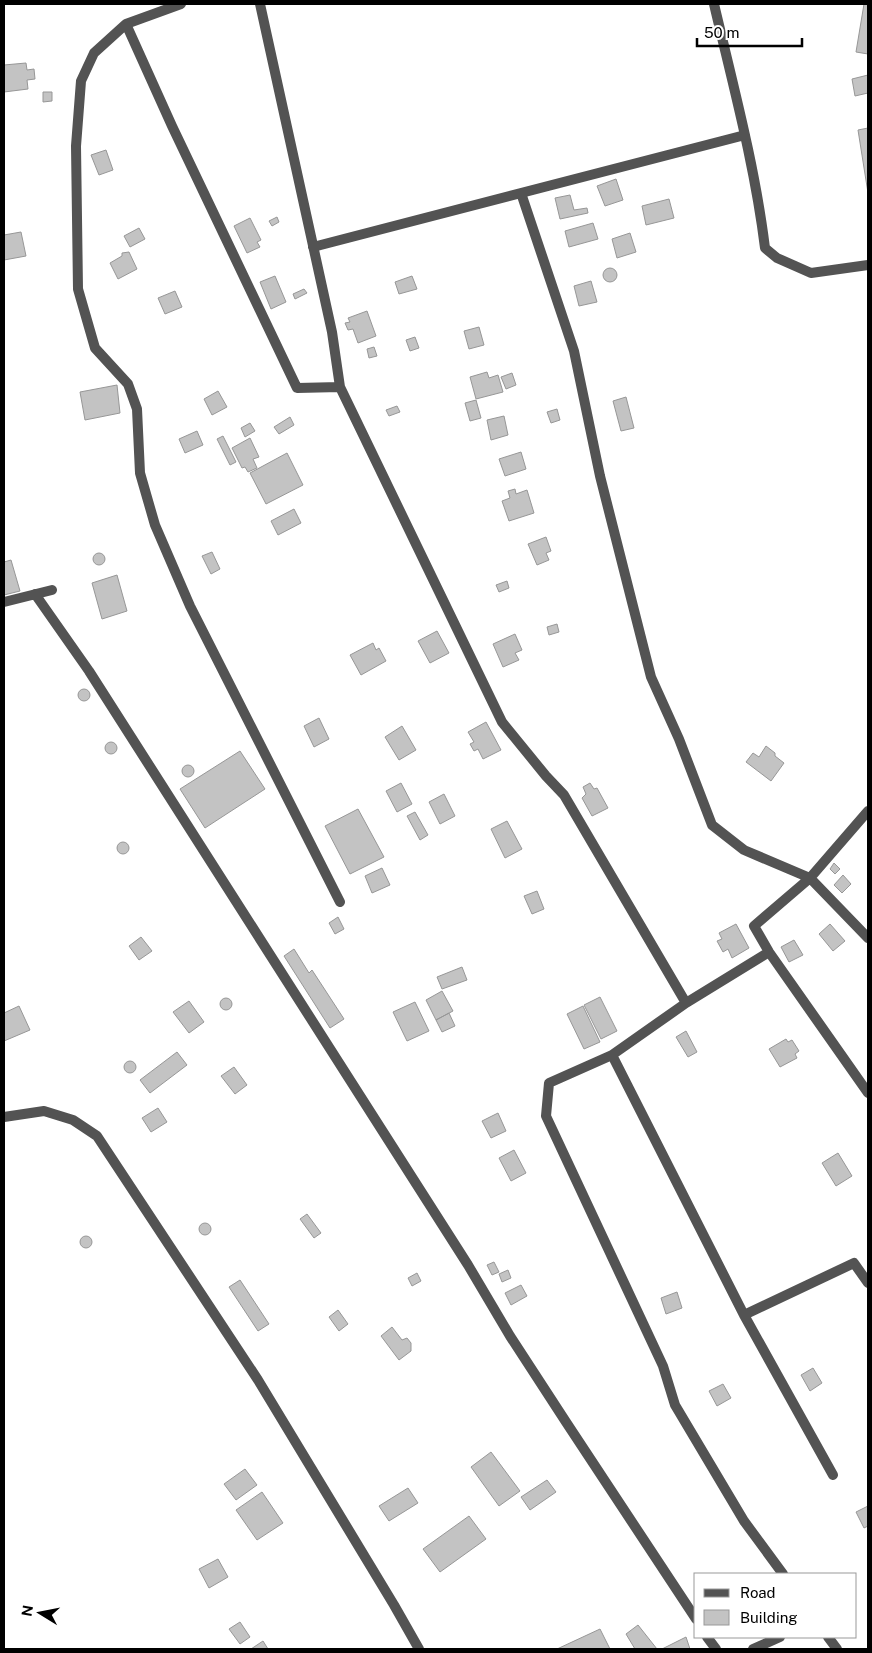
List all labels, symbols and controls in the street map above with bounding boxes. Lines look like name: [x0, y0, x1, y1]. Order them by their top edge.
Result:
scale bar: [697, 15, 802, 47]
text: 50 m: [704, 24, 739, 41]
legend: [694, 1573, 857, 1638]
text: Road: [740, 1584, 776, 1601]
north arrow: [15, 1588, 65, 1638]
text: N: [18, 1604, 36, 1618]
text: Building: [740, 1609, 798, 1626]

